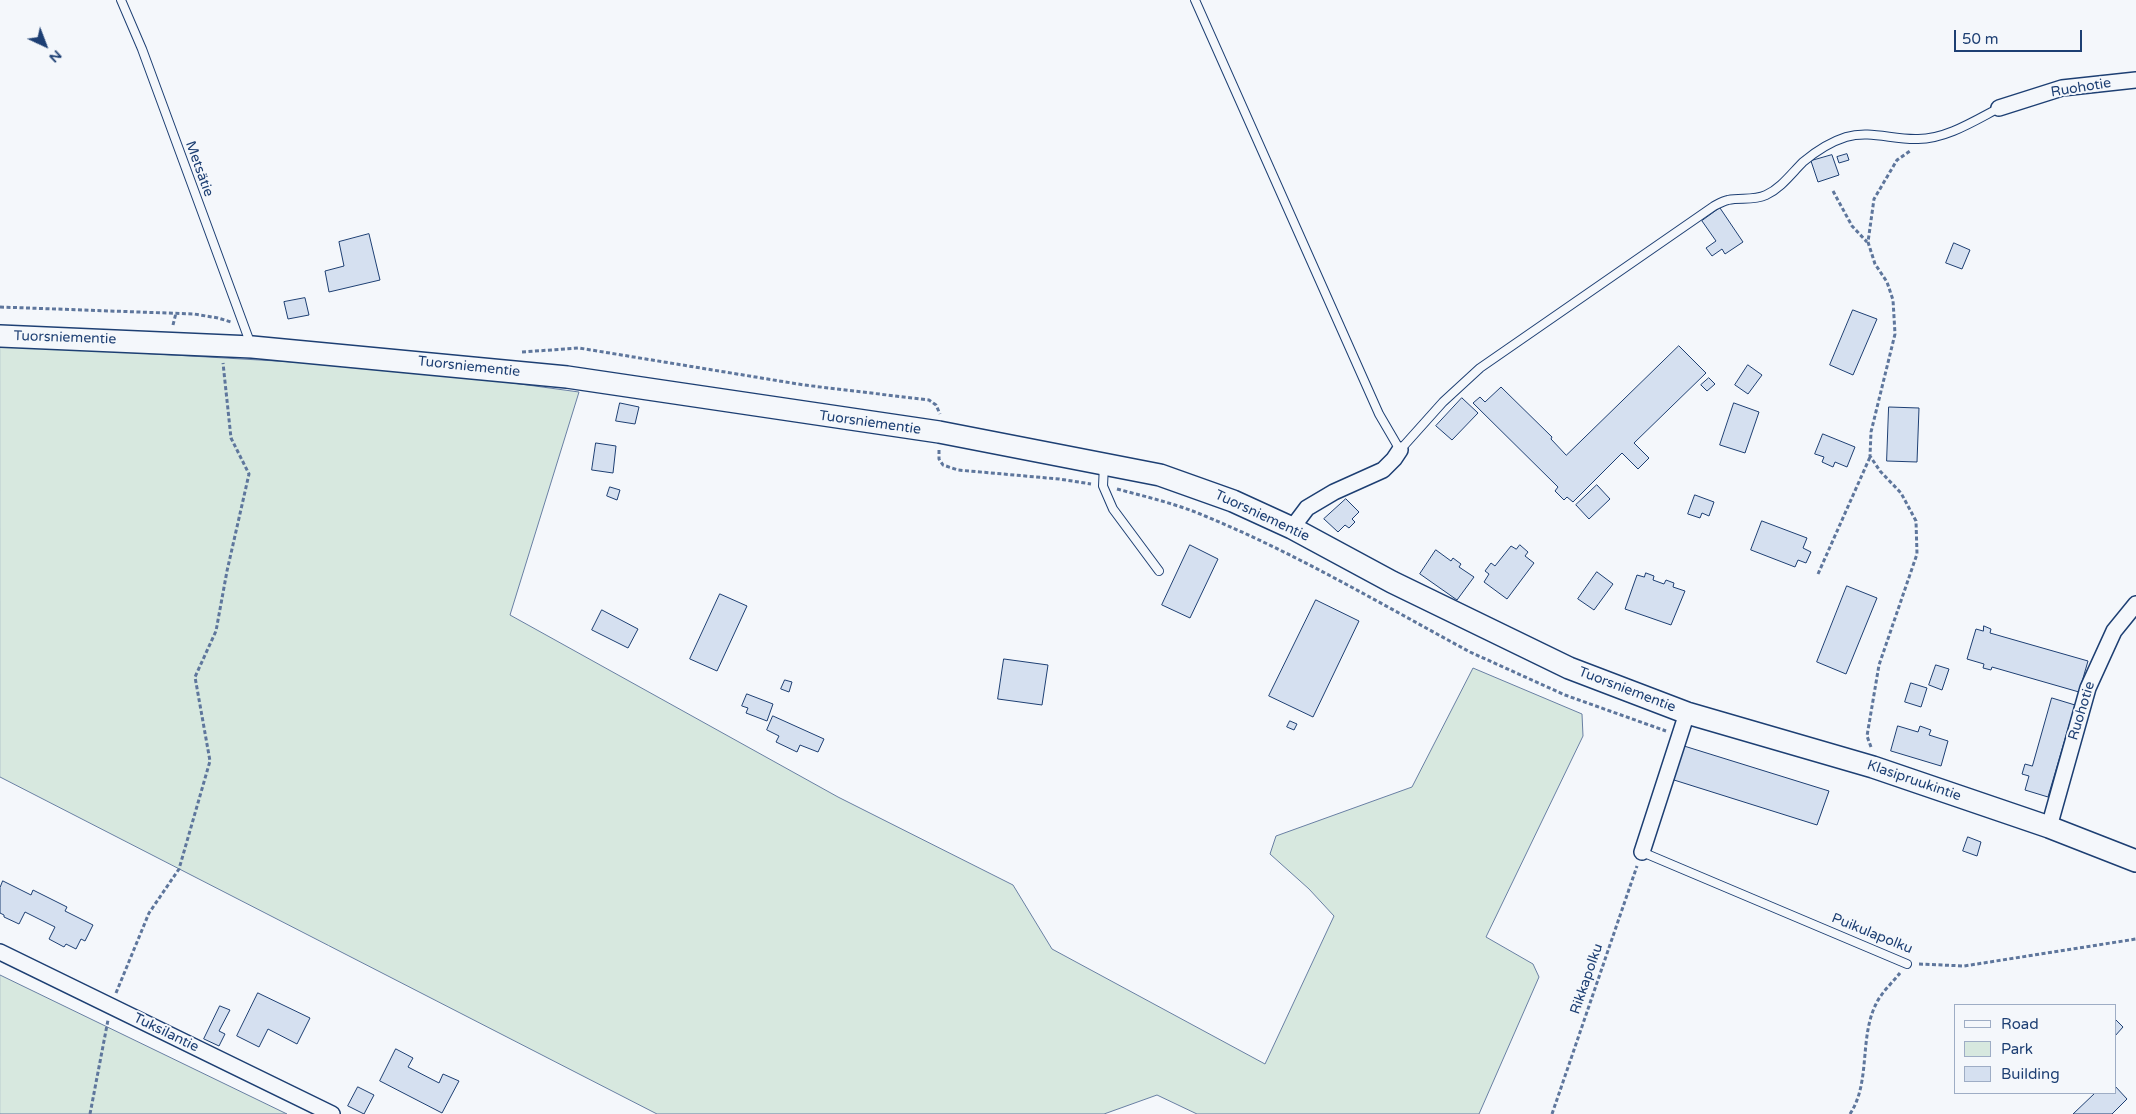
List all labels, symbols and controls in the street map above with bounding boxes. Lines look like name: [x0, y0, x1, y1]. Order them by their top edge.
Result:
north arrow: [20, 20, 70, 70]
scale bar: [1956, 20, 2084, 52]
text: 50 m: [1962, 30, 1999, 48]
text: N: [46, 46, 65, 66]
street label: Ruohotie: [2050, 75, 2112, 101]
street label: Metsätie: [181, 139, 217, 199]
street label: Tuorsniementie: [13, 328, 117, 348]
street label: Tuorsniementie: [417, 353, 521, 381]
street label: Tuorsniementie: [818, 408, 922, 438]
street label: Tuorsniementie: [1212, 487, 1312, 545]
street label: Tuorsniementie: [1576, 664, 1678, 716]
street label: Ruohotie: [2065, 679, 2099, 743]
street label: Klasipruukintie: [1865, 757, 1963, 805]
street label: Puikulapolku: [1829, 910, 1915, 958]
street label: Rikkapolku: [1567, 942, 1607, 1016]
legend: [1954, 1004, 2116, 1094]
street label: Tuksilantie: [131, 1010, 201, 1056]
text: Road: [2001, 1015, 2039, 1033]
text: Park: [2001, 1040, 2033, 1058]
text: Building: [2001, 1065, 2060, 1083]

